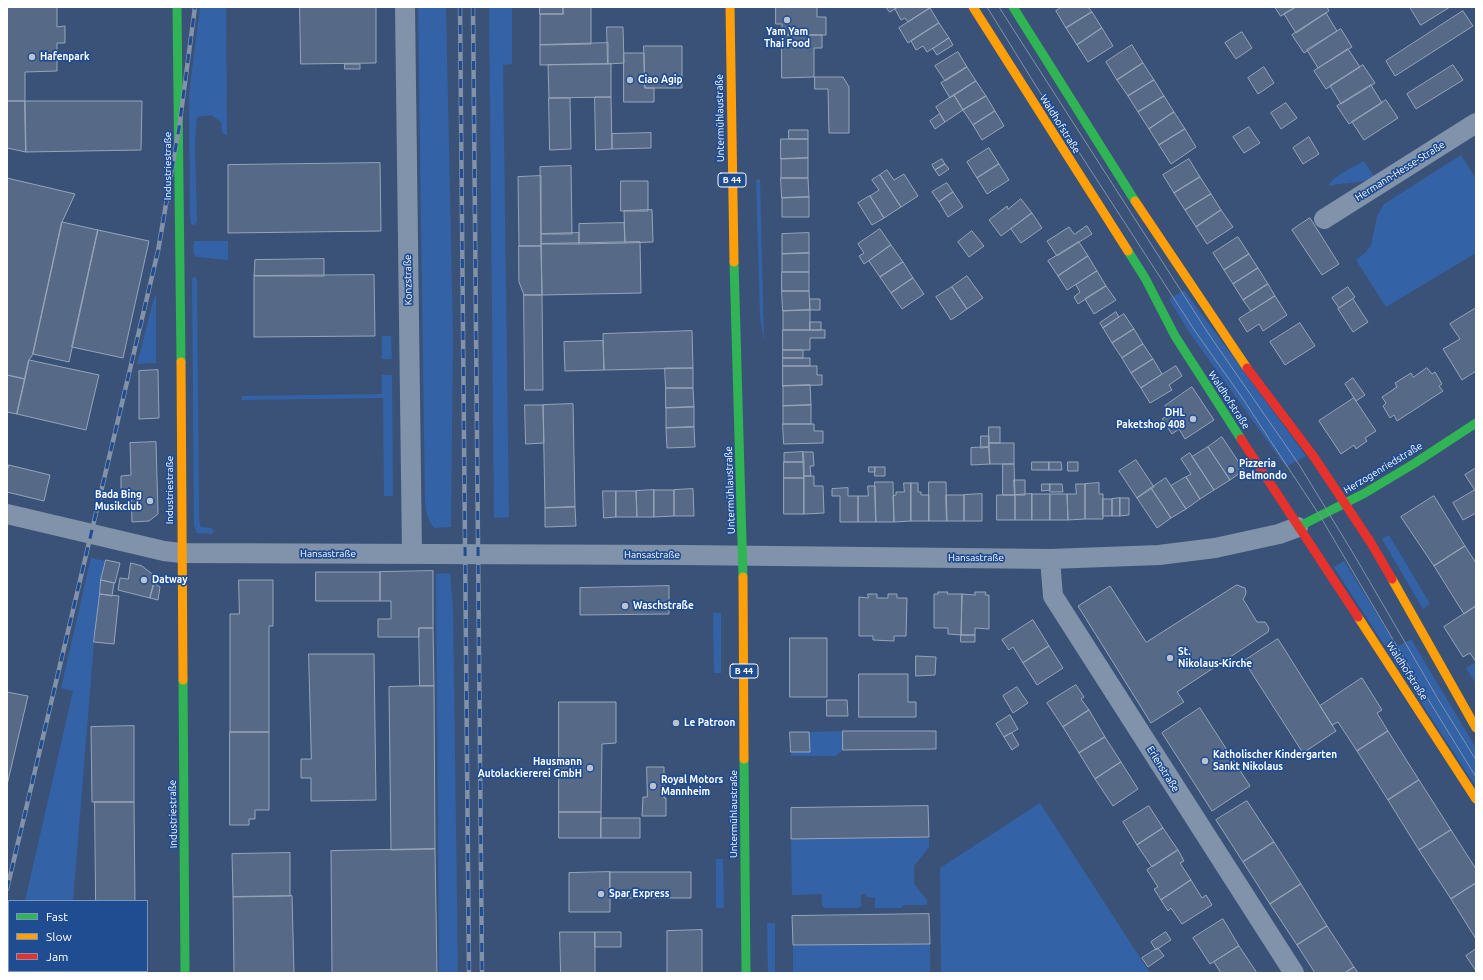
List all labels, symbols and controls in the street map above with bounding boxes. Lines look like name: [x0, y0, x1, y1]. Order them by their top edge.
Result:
marker: Yam Yam Thai Food: [782, 15, 792, 25]
place label: Yam Yam Thai Food: [764, 26, 810, 50]
place label: Hafenpark: [40, 51, 89, 63]
marker: Hafenpark: [27, 52, 37, 62]
place label: Ciao Agip: [638, 74, 683, 86]
street label: Untermühlaustraße: [713, 74, 727, 162]
marker: Ciao Agip: [625, 75, 635, 85]
street label: Waldhofstraße: [1037, 93, 1083, 155]
street label: Industriestraße: [162, 132, 174, 200]
street label: Hermann-Hesse-Straße: [1353, 138, 1447, 204]
road number: B 44: [718, 173, 746, 187]
street label: Konzstraße: [402, 254, 414, 306]
street label: Waldhofstraße: [1206, 369, 1252, 431]
place label: DHL Paketshop 408: [1116, 407, 1185, 430]
marker: DHL Paketshop 408: [1188, 414, 1198, 424]
street label: Herzogenriedstraße: [1341, 440, 1425, 496]
street label: Untermühlaustraße: [722, 446, 738, 534]
street label: Industriestraße: [164, 456, 176, 524]
place label: Pizzeria Belmondo: [1239, 458, 1287, 482]
marker: Pizzeria Belmondo: [1226, 465, 1236, 475]
place label: Bada Bing Musikclub: [95, 489, 142, 512]
marker: Bada Bing Musikclub: [145, 496, 155, 506]
street label: Hansastraße: [300, 548, 356, 560]
street label: Hansastraße: [624, 549, 680, 561]
street label: Hansastraße: [948, 552, 1004, 564]
place label: Datway: [152, 574, 187, 586]
marker: Datway: [139, 575, 149, 585]
place label: Waschstraße: [633, 600, 694, 612]
marker: Waschstraße: [620, 601, 630, 611]
street label: Waldhofstraße: [1384, 640, 1430, 702]
place label: St. Nikolaus-Kirche: [1178, 646, 1252, 670]
marker: St. Nikolaus-Kirche: [1165, 653, 1175, 663]
road number: B 44: [730, 664, 758, 678]
place label: Le Patroon: [684, 717, 735, 729]
marker: Le Patroon: [671, 718, 681, 728]
street label: Erlenstraße: [1144, 744, 1182, 794]
place label: Katholischer Kindergarten Sankt Nikolaus: [1213, 749, 1337, 772]
place label: Hausmann Autolackiererei GmbH: [478, 756, 582, 780]
marker: Katholischer Kindergarten Sankt Nikolaus: [1200, 756, 1210, 766]
marker: Hausmann Autolackiererei GmbH: [585, 763, 595, 773]
street label: Untermühlaustraße: [728, 770, 740, 858]
place label: Royal Motors Mannheim: [661, 774, 723, 798]
street label: Industriestraße: [166, 780, 180, 848]
marker: Royal Motors Mannheim: [648, 781, 658, 791]
place label: Spar Express: [609, 888, 669, 900]
marker: Spar Express: [596, 889, 606, 899]
legend: [8, 900, 148, 972]
text: Fast: [46, 910, 68, 923]
text: Slow: [46, 930, 72, 943]
text: Jam: [46, 950, 68, 963]

